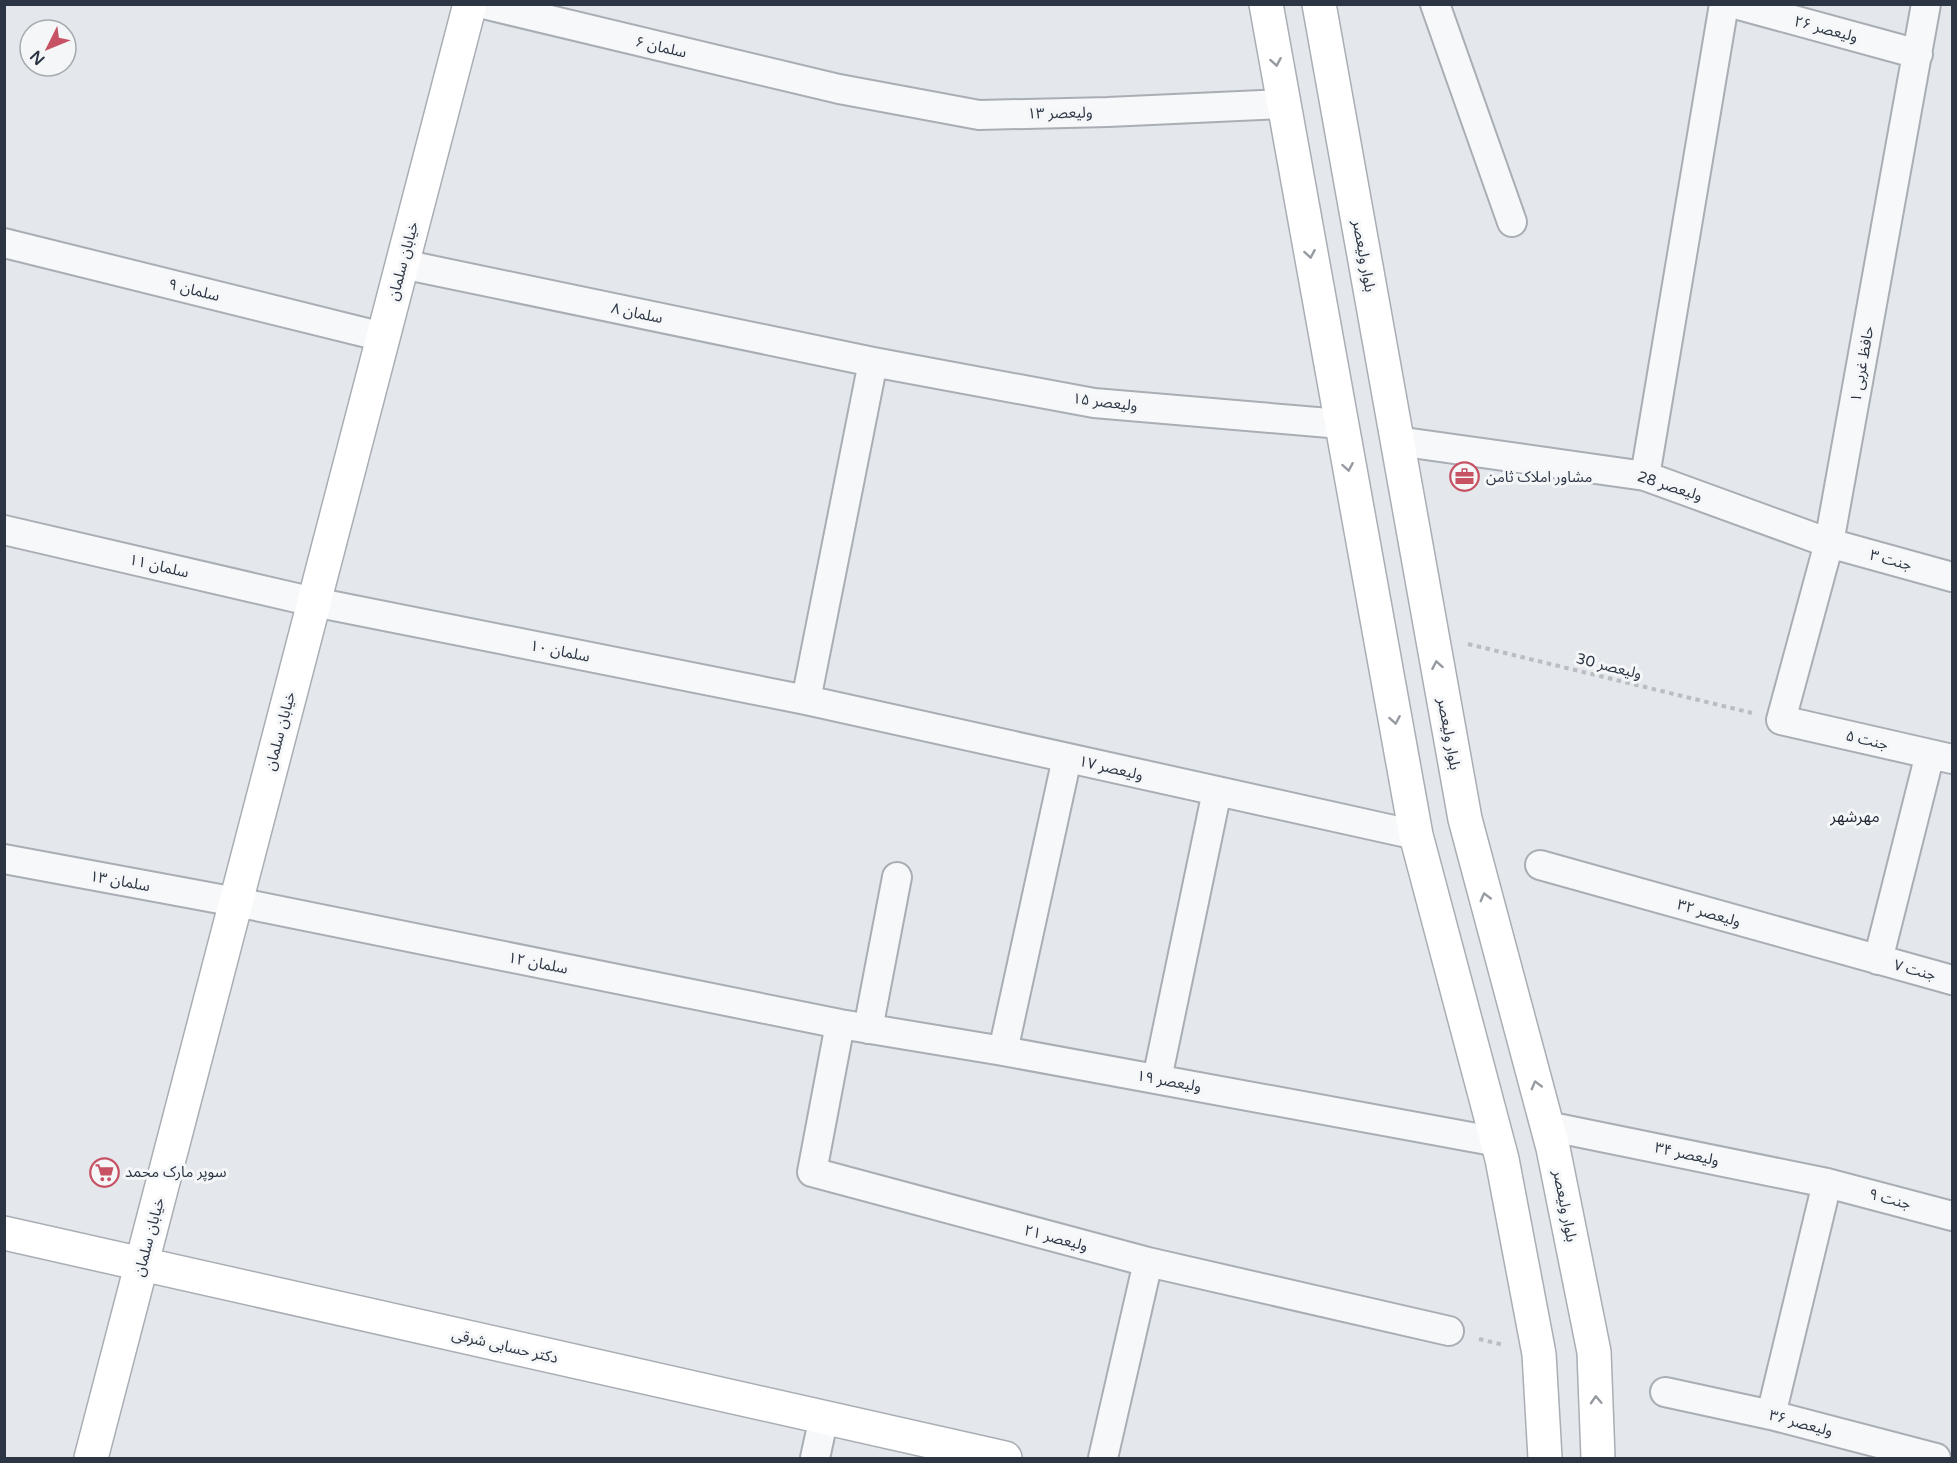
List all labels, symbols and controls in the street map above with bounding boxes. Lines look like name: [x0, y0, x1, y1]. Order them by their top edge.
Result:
street label: ولیعصر ۲۶: [1792, 12, 1860, 46]
north arrow: [18, 18, 78, 78]
street label: سلمان ۶: [634, 32, 689, 62]
text: N: [26, 46, 49, 69]
one-way arrow: [1269, 57, 1282, 67]
street label: ولیعصر ۱۳: [1027, 103, 1093, 123]
street label: بلوار ولیعصر: [1349, 218, 1379, 293]
street label: خیابان سلمان: [384, 219, 422, 302]
one-way arrow: [1303, 249, 1316, 259]
street label: سلمان ۹: [167, 275, 222, 305]
street label: سلمان ۸: [610, 299, 665, 327]
street label: حافظ غربی ۱: [1846, 324, 1878, 403]
street label: ولیعصر ۱۵: [1072, 389, 1138, 415]
office icon: مشاور املاک ثامن: [1449, 461, 1481, 493]
one-way arrow: [1342, 462, 1354, 471]
street label: ولیعصر 28: [1635, 467, 1705, 505]
place label: مشاور املاک ثامن: [1486, 468, 1592, 486]
street label: جنت ۳: [1868, 546, 1914, 574]
street label: سلمان ۱۱: [127, 550, 191, 582]
street label: سلمان ۱۰: [529, 636, 592, 666]
street label: ولیعصر 30: [1574, 649, 1644, 683]
one-way arrow: [1431, 661, 1444, 671]
street label: خیابان سلمان: [261, 689, 299, 772]
street label: بلوار ولیعصر: [1434, 696, 1464, 771]
one-way arrow: [1388, 715, 1401, 725]
street label: جنت ۵: [1844, 726, 1890, 754]
street label: ولیعصر ۱۷: [1077, 752, 1145, 784]
district label: مهرشهر: [1829, 807, 1880, 827]
street label: سلمان ۱۳: [89, 867, 152, 895]
one-way arrow: [1480, 892, 1492, 903]
street label: ولیعصر ۳۲: [1675, 895, 1743, 931]
street label: سلمان ۱۲: [507, 948, 570, 978]
street label: جنت ۷: [1892, 956, 1938, 984]
street label: ولیعصر ۱۹: [1135, 1066, 1203, 1096]
one-way arrow: [1531, 1080, 1543, 1091]
street label: ولیعصر ۳۴: [1653, 1138, 1721, 1170]
supermarket icon: سوپر مارک محمد: [88, 1156, 120, 1188]
place label: سوپر مارک محمد: [125, 1163, 227, 1182]
street label: بلوار ولیعصر: [1549, 1168, 1581, 1243]
street label: جنت ۹: [1867, 1185, 1913, 1213]
street label: خیابان سلمان: [130, 1195, 168, 1278]
street label: ولیعصر ۲۱: [1022, 1221, 1090, 1255]
street label: دکتر حسابی شرقی: [450, 1325, 560, 1367]
one-way arrow: [1589, 1396, 1602, 1405]
street label: ولیعصر ۳۶: [1767, 1406, 1835, 1440]

